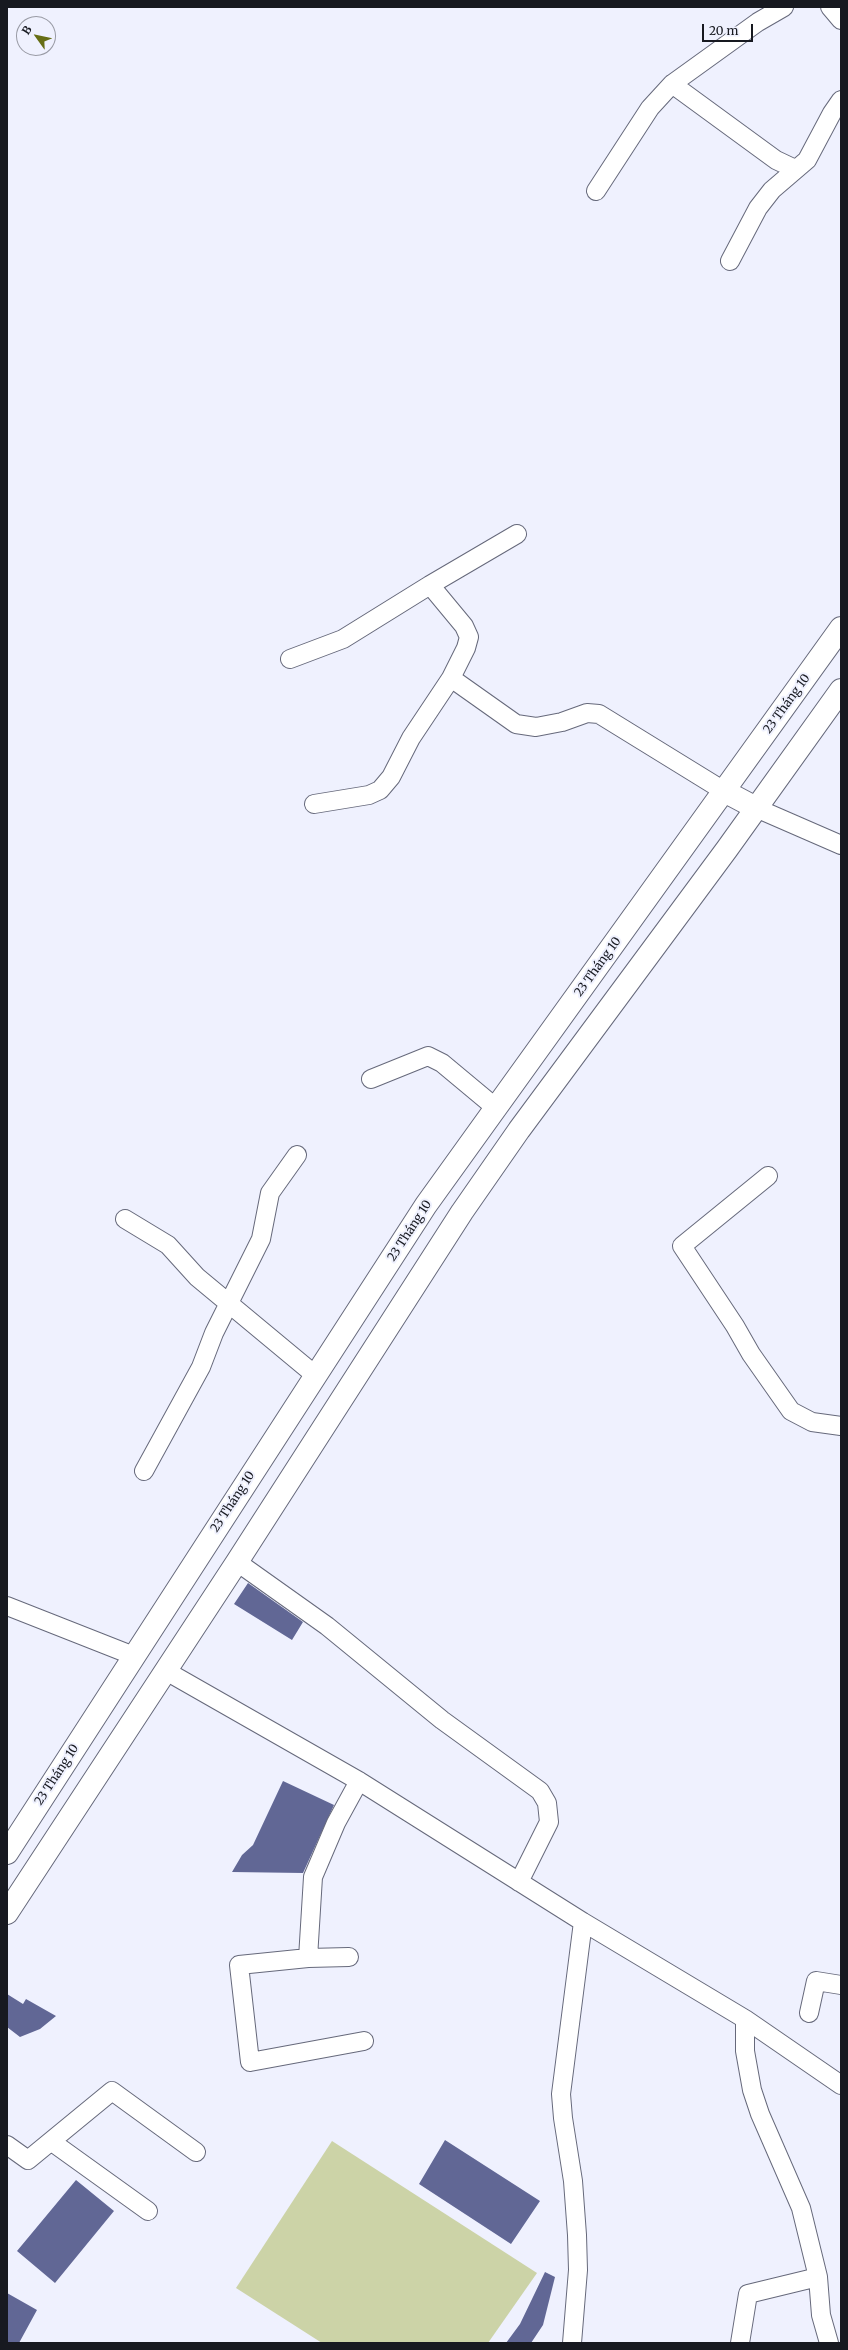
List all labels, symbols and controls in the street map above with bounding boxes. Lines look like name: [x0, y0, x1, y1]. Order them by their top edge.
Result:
north arrow: [16, 16, 56, 56]
scale bar: [704, 16, 755, 42]
text: B: [19, 23, 35, 37]
text: 20 m: [709, 23, 738, 38]
street label: 23 Tháng 10: [761, 672, 813, 736]
street label: 23 Tháng 10: [572, 935, 624, 999]
street label: 23 Tháng 10: [385, 1198, 435, 1264]
street label: 23 Tháng 10: [208, 1469, 258, 1535]
street label: 23 Tháng 10: [32, 1742, 82, 1808]

